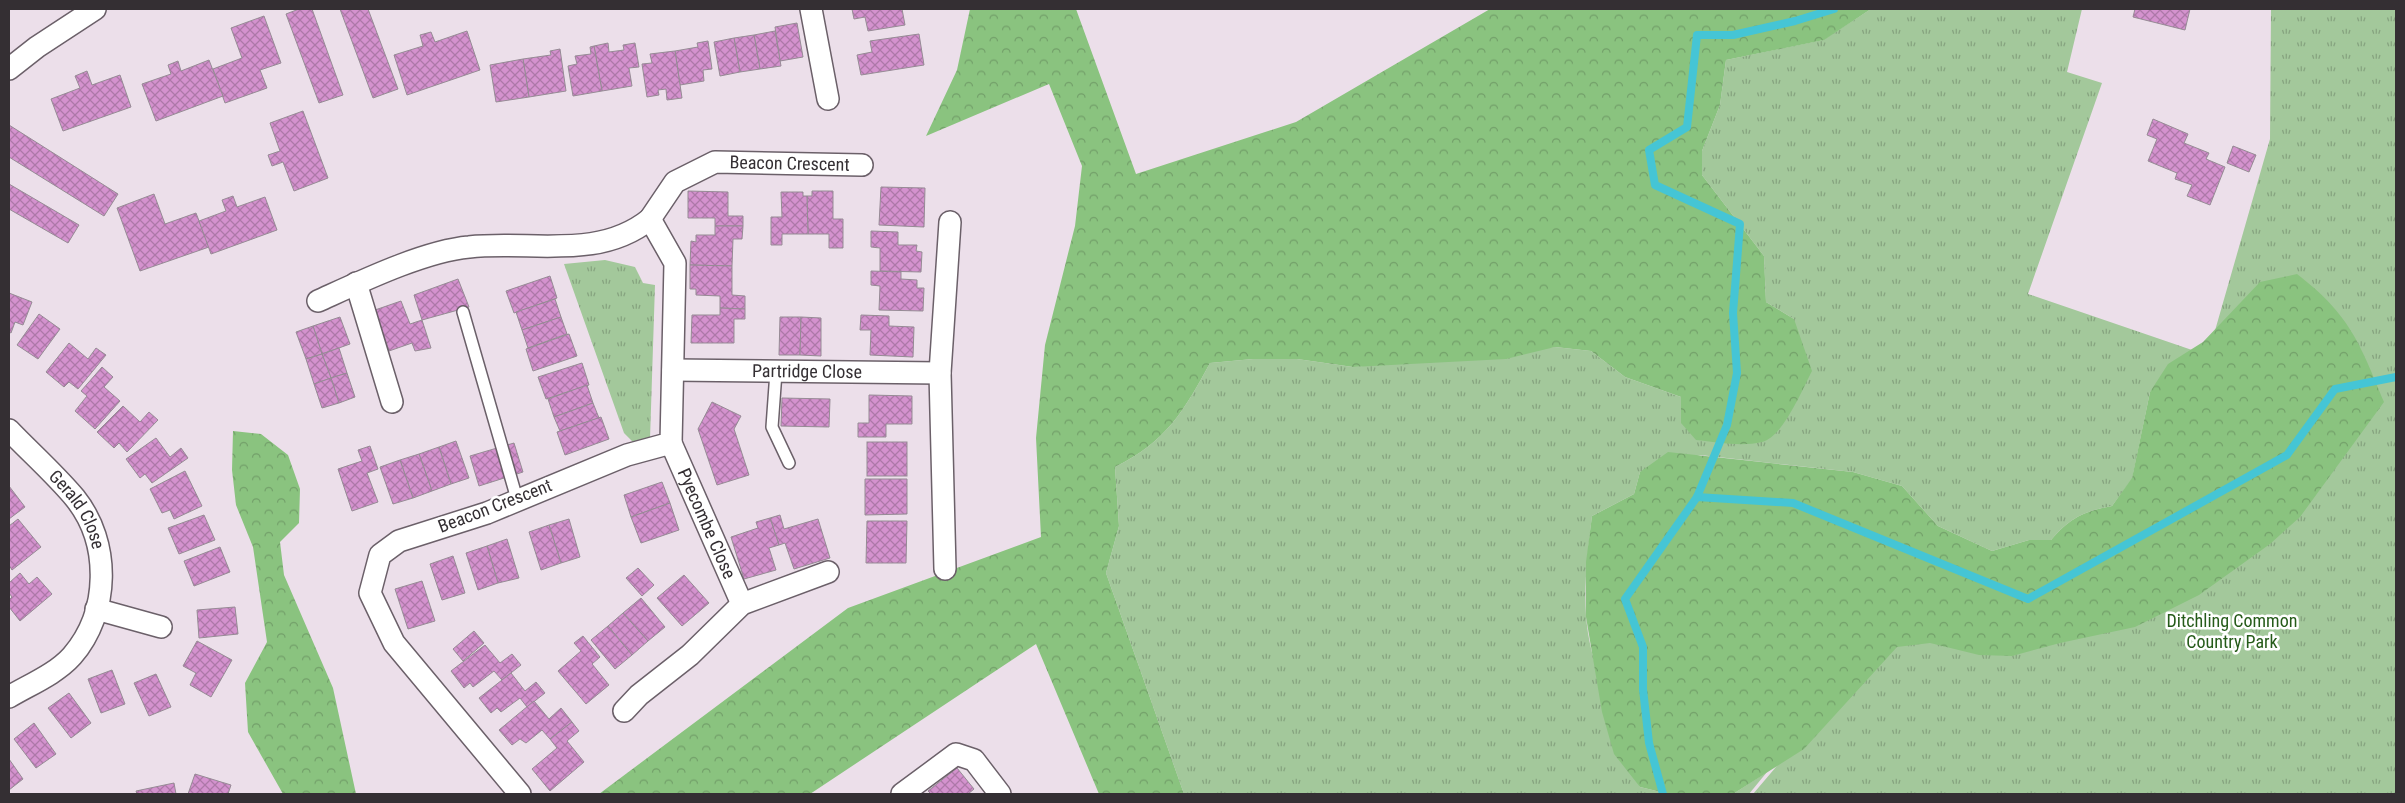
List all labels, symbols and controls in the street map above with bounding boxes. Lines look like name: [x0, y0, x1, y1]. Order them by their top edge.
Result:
street label: Beacon Crescent: [729, 151, 850, 175]
street label: Partridge Close: [752, 360, 862, 382]
street label: Gerald Close: [45, 465, 109, 551]
street label: Pyecombe Close: [673, 465, 740, 582]
street label: Beacon Crescent: [435, 474, 555, 537]
park label: Ditchling Common Country Park: [2167, 610, 2297, 652]

